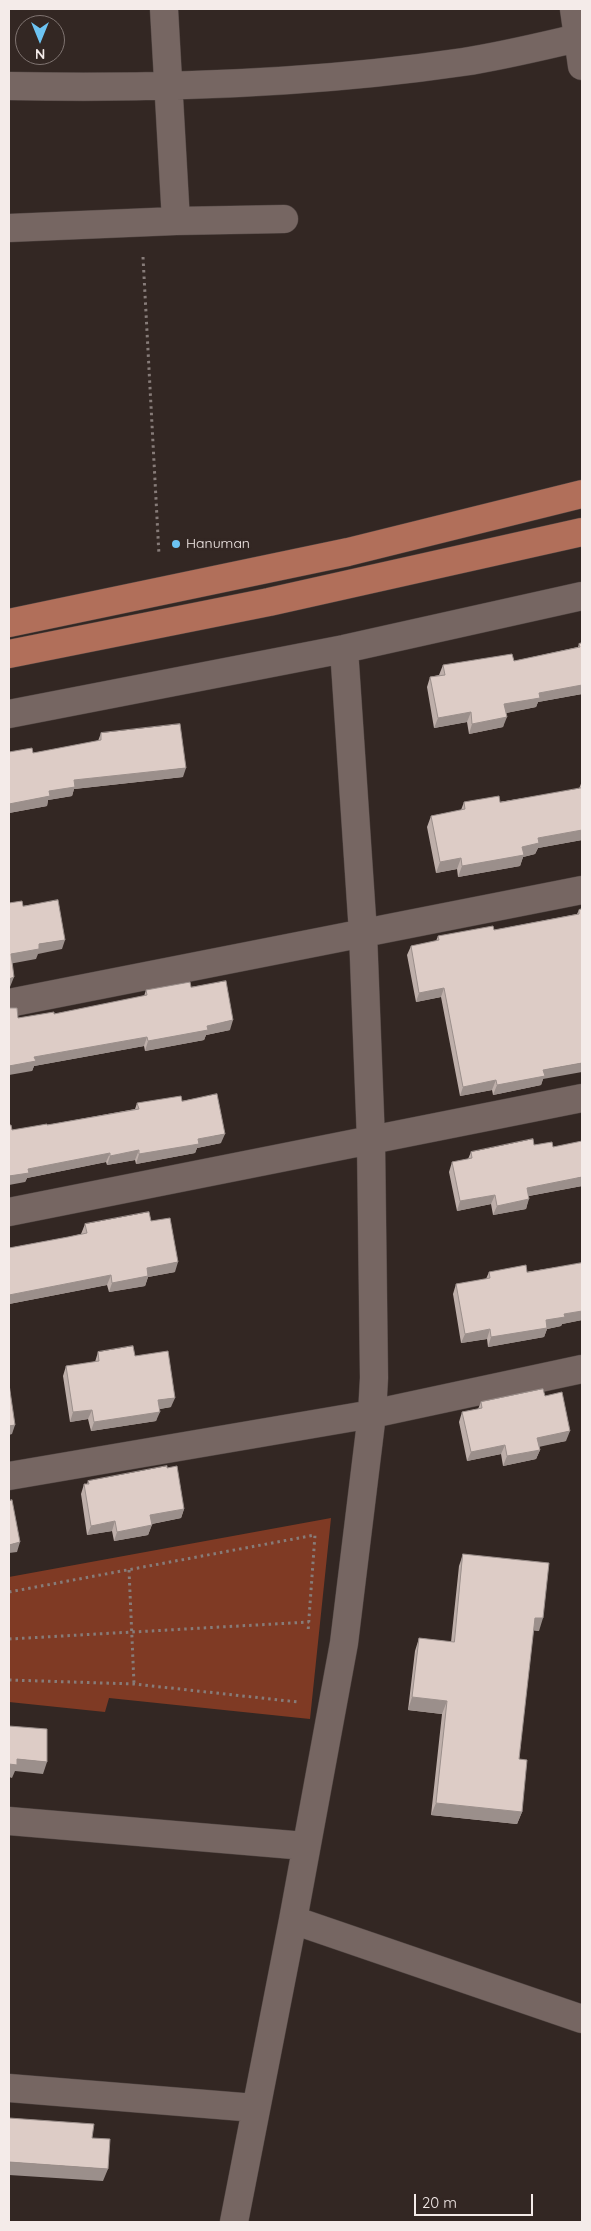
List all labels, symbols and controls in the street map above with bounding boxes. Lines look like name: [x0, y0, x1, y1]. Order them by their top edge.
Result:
north arrow: [15, 15, 65, 65]
text: N: [35, 45, 45, 63]
place label: Hanuman: [186, 536, 250, 552]
marker: Hanuman: [170, 538, 182, 550]
scale bar: [416, 2184, 535, 2216]
text: 20 m: [422, 2193, 457, 2212]

